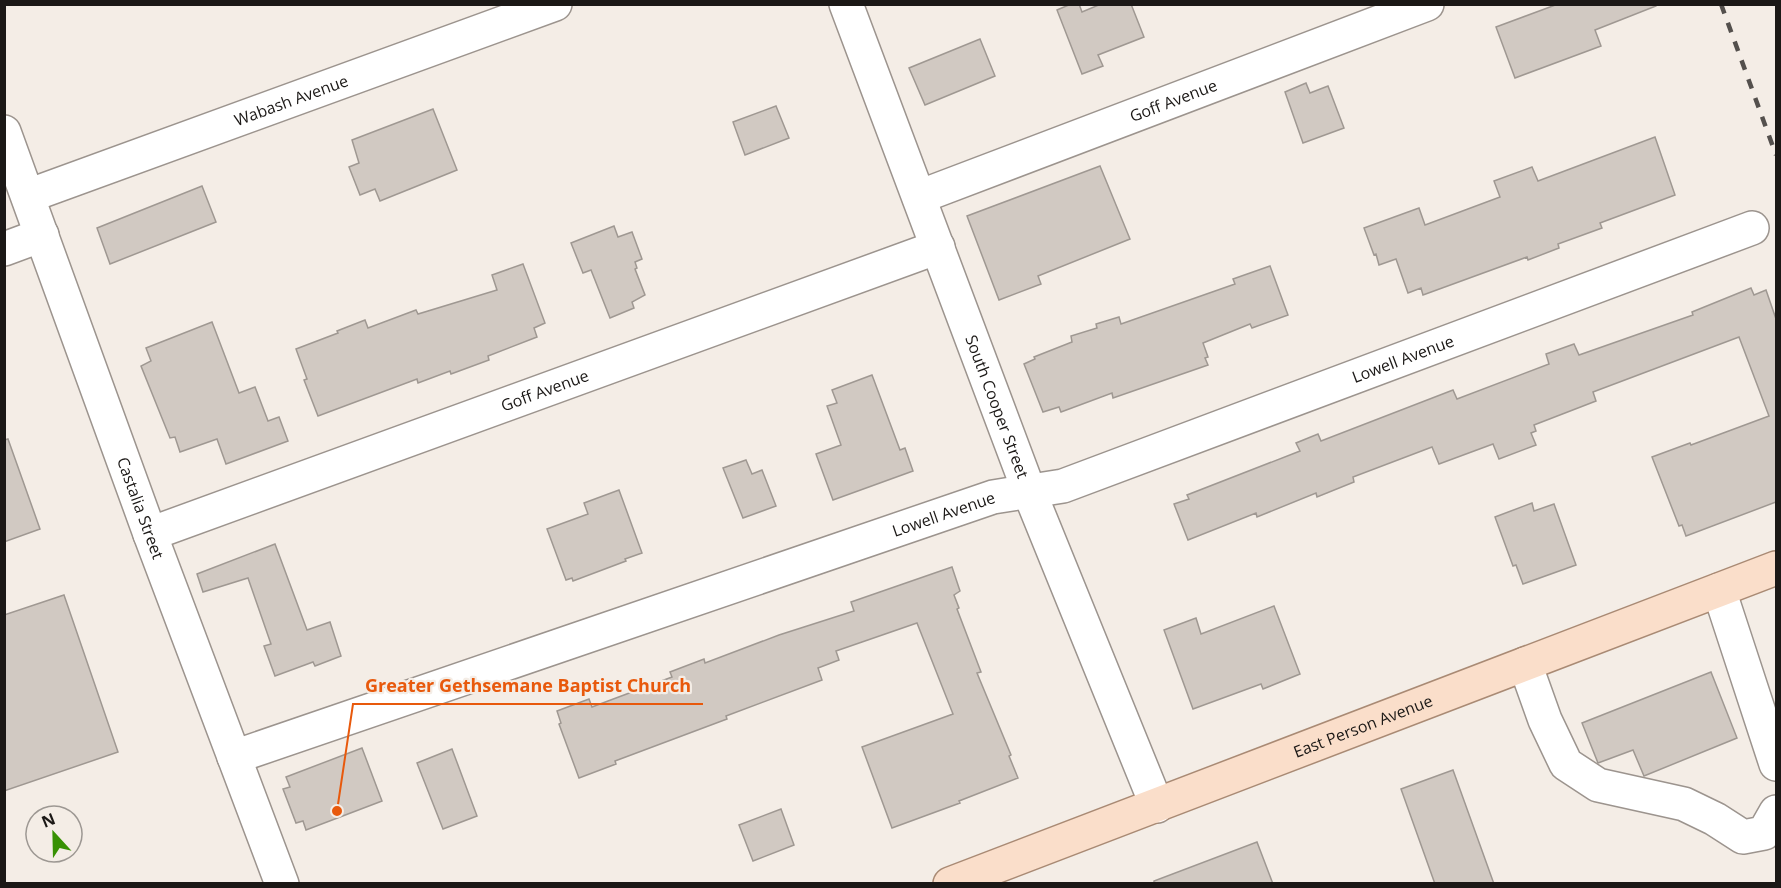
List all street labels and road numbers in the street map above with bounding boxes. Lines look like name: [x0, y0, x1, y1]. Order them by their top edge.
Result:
street label: Wabash Avenue: [231, 69, 351, 131]
street label: Goff Avenue: [1126, 74, 1220, 127]
street label: Lowell Avenue: [1349, 330, 1457, 388]
street label: South Cooper Street: [960, 332, 1034, 482]
street label: Goff Avenue: [498, 364, 592, 416]
street label: Castalia Street: [112, 454, 170, 562]
street label: Lowell Avenue: [889, 486, 998, 542]
street label: East Person Avenue: [1290, 689, 1436, 763]

